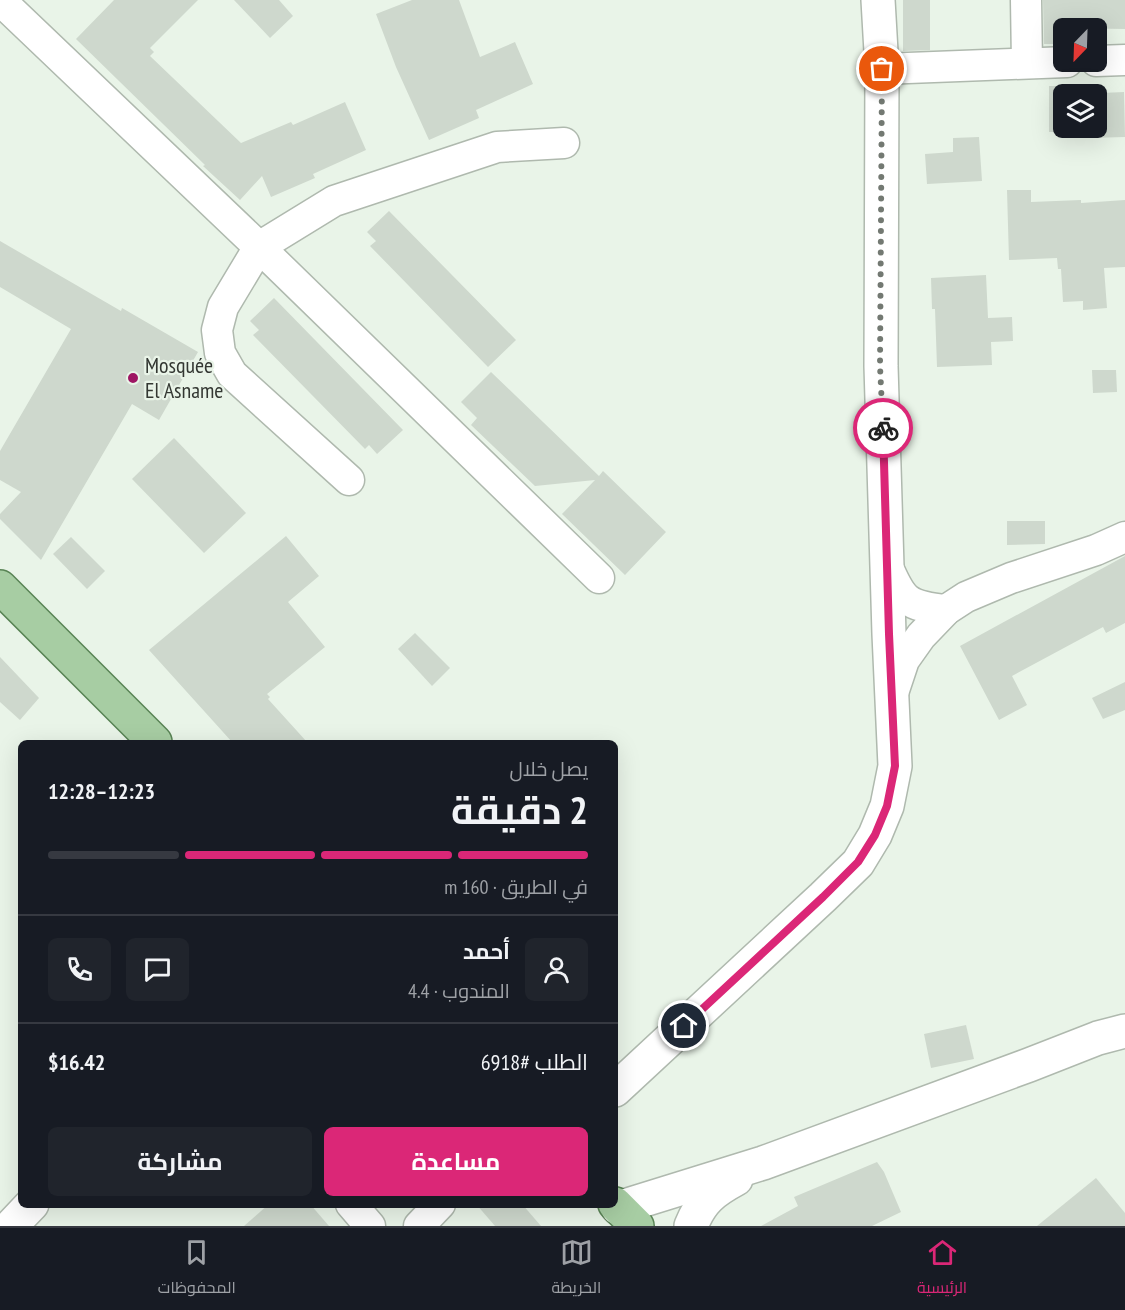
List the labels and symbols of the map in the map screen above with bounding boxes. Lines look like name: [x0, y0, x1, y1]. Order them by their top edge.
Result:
north arrow: [1053, 18, 1107, 72]
pin: [856, 43, 907, 94]
place label: Mosquée El Asname: [145, 351, 223, 404]
marker: Mosquée El Asname: [126, 371, 140, 385]
courier: [853, 398, 913, 458]
pin: [658, 1000, 709, 1051]

